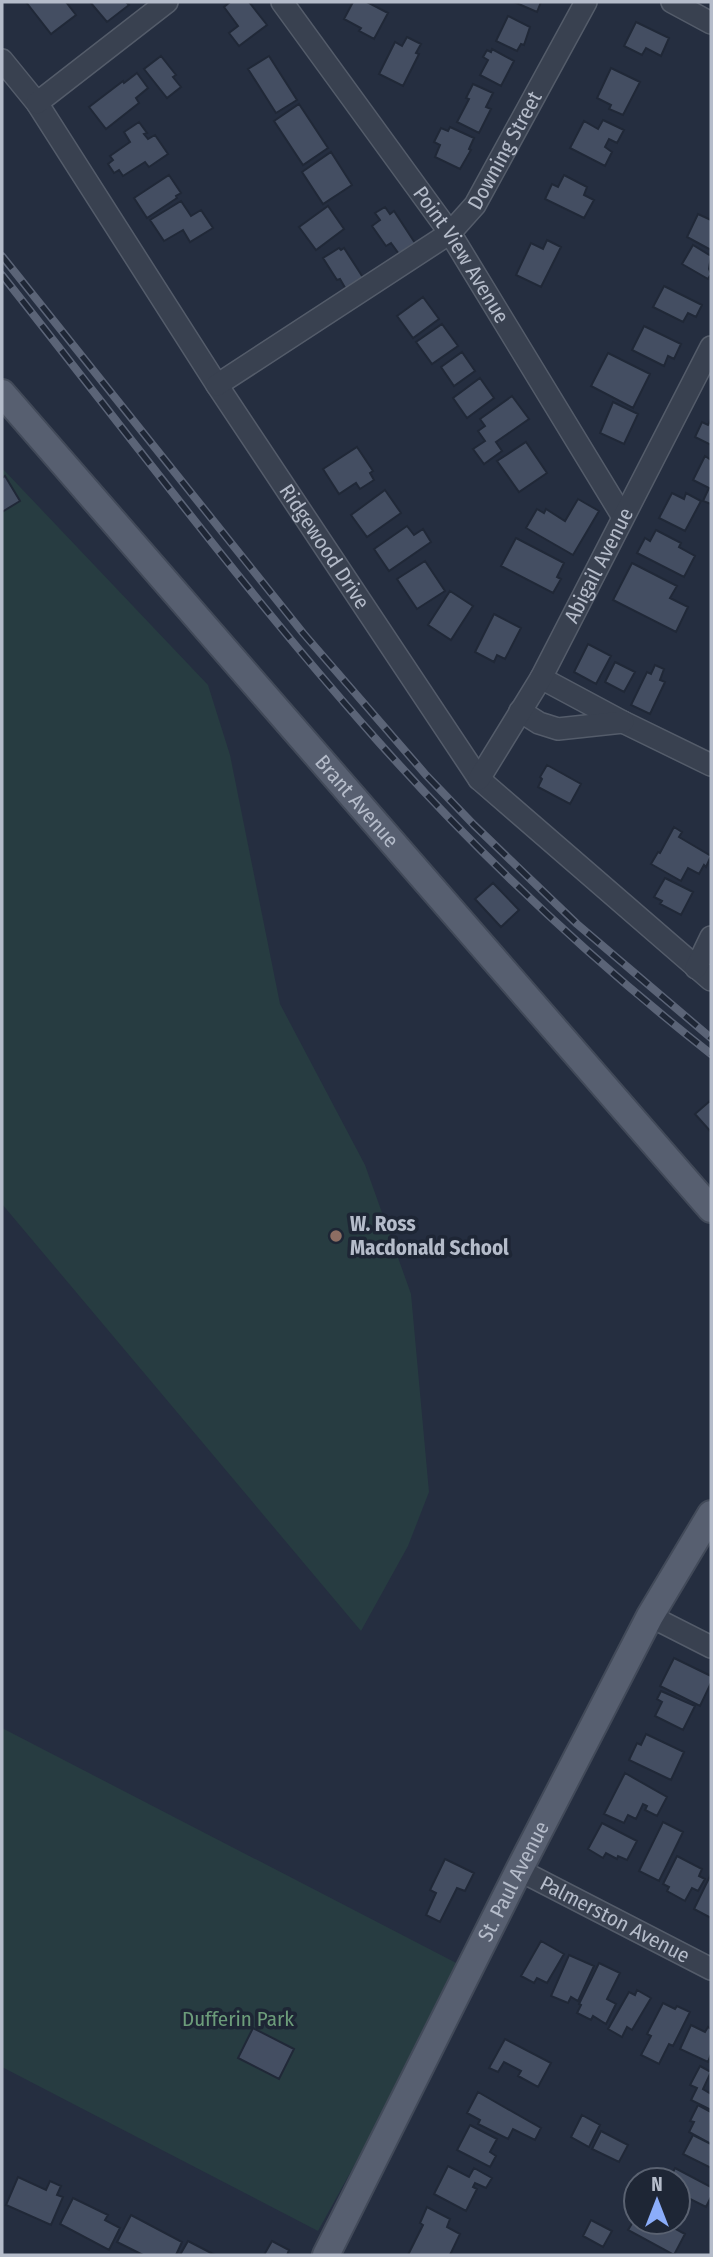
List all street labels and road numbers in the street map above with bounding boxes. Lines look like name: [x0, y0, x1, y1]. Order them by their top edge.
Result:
street label: Downing Street: [462, 87, 548, 214]
street label: Point View Avenue: [407, 181, 515, 328]
street label: Ridgewood Drive: [274, 479, 375, 614]
street label: Abigail Avenue: [558, 503, 639, 628]
street label: Brant Avenue: [309, 750, 404, 853]
street label: St. Paul Avenue: [472, 1817, 555, 1946]
street label: Palmerston Avenue: [536, 1870, 694, 1969]

